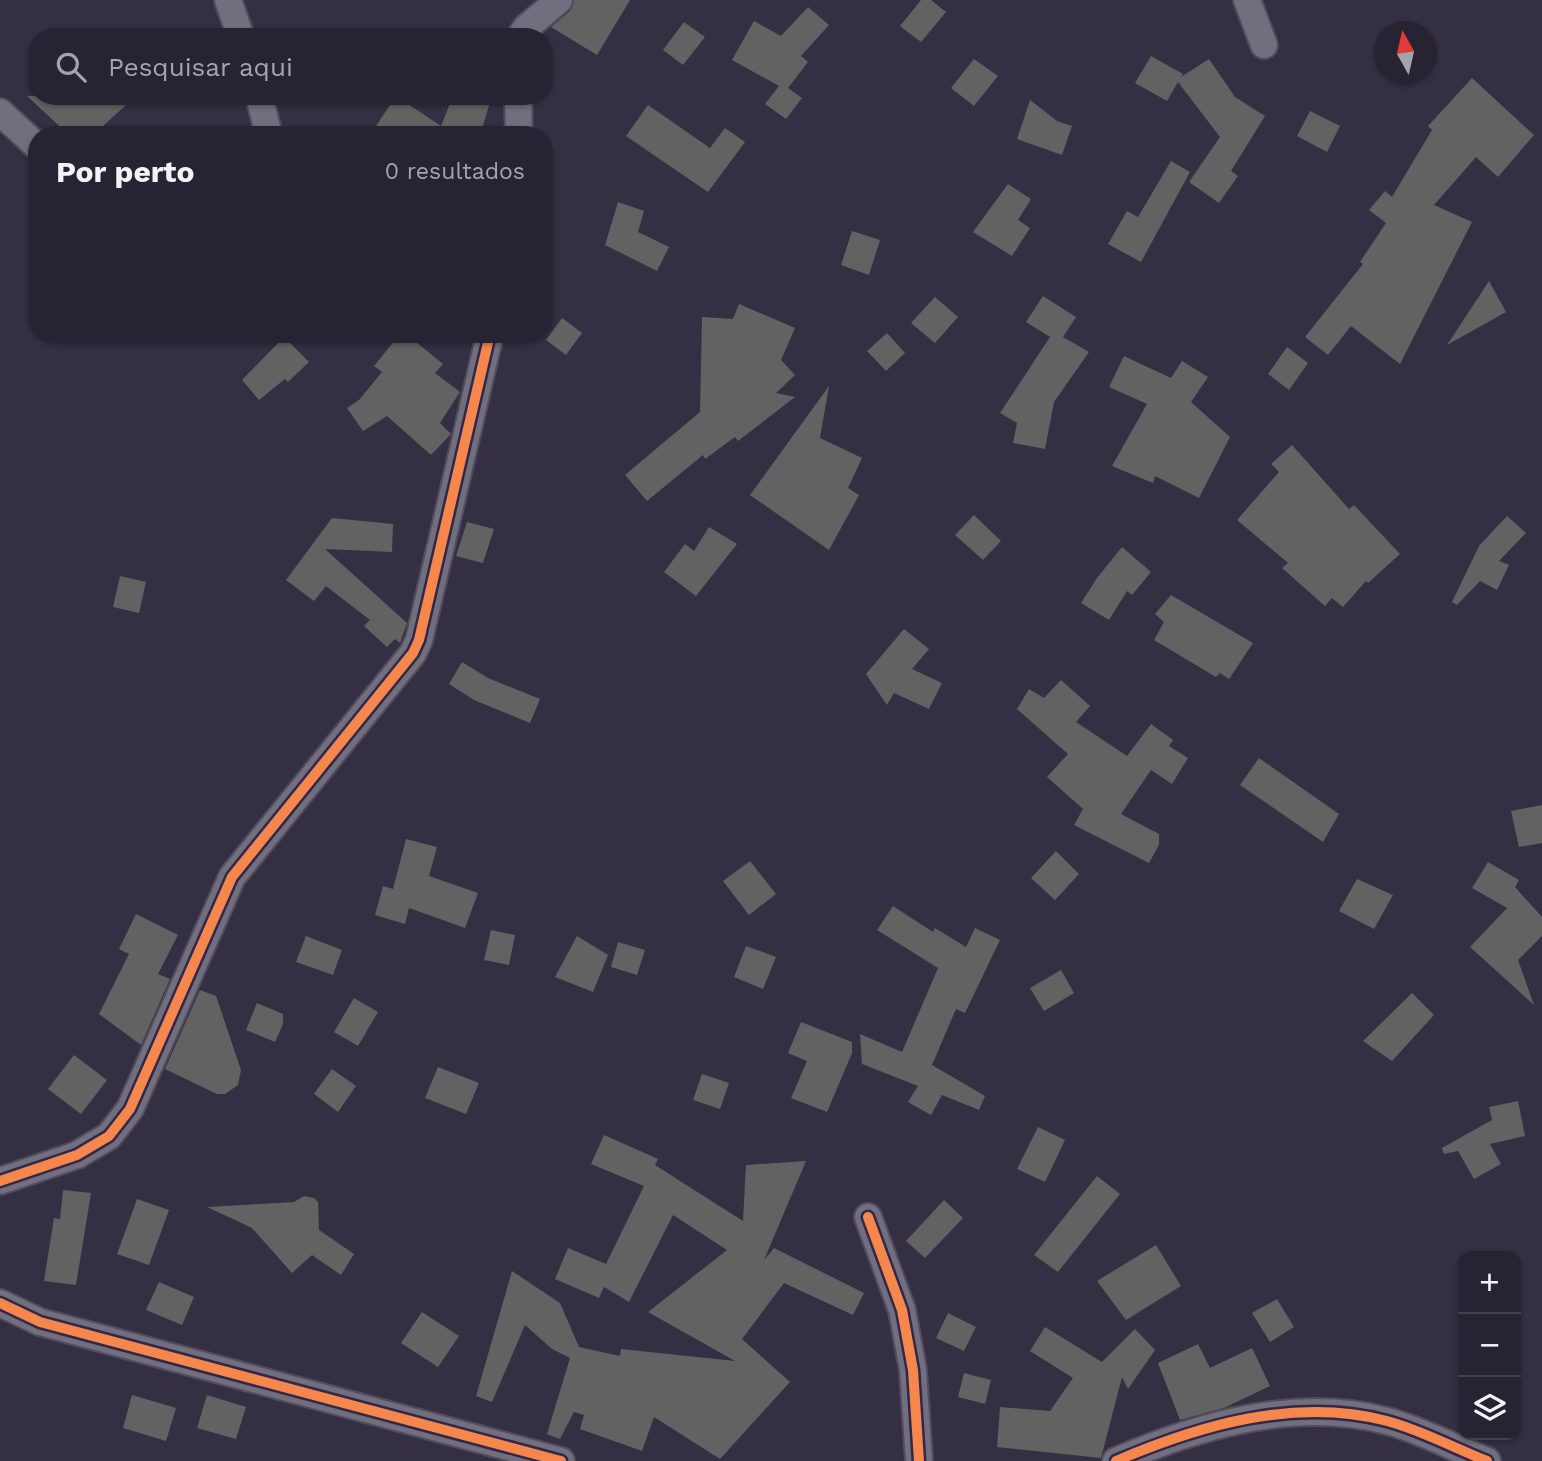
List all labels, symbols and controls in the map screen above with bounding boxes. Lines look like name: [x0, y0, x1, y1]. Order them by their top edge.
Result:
north arrow: [1374, 21, 1437, 84]
search box: [28, 28, 553, 105]
icon: search: [52, 48, 90, 86]
text: Pesquisar aqui: [108, 52, 293, 82]
text: Por perto: [56, 154, 194, 189]
text: 0 resultados: [385, 158, 525, 185]
map controls: [1458, 1251, 1521, 1440]
button: +: [1458, 1251, 1521, 1314]
button: −: [1458, 1314, 1521, 1377]
button: layers: [1458, 1377, 1521, 1440]

